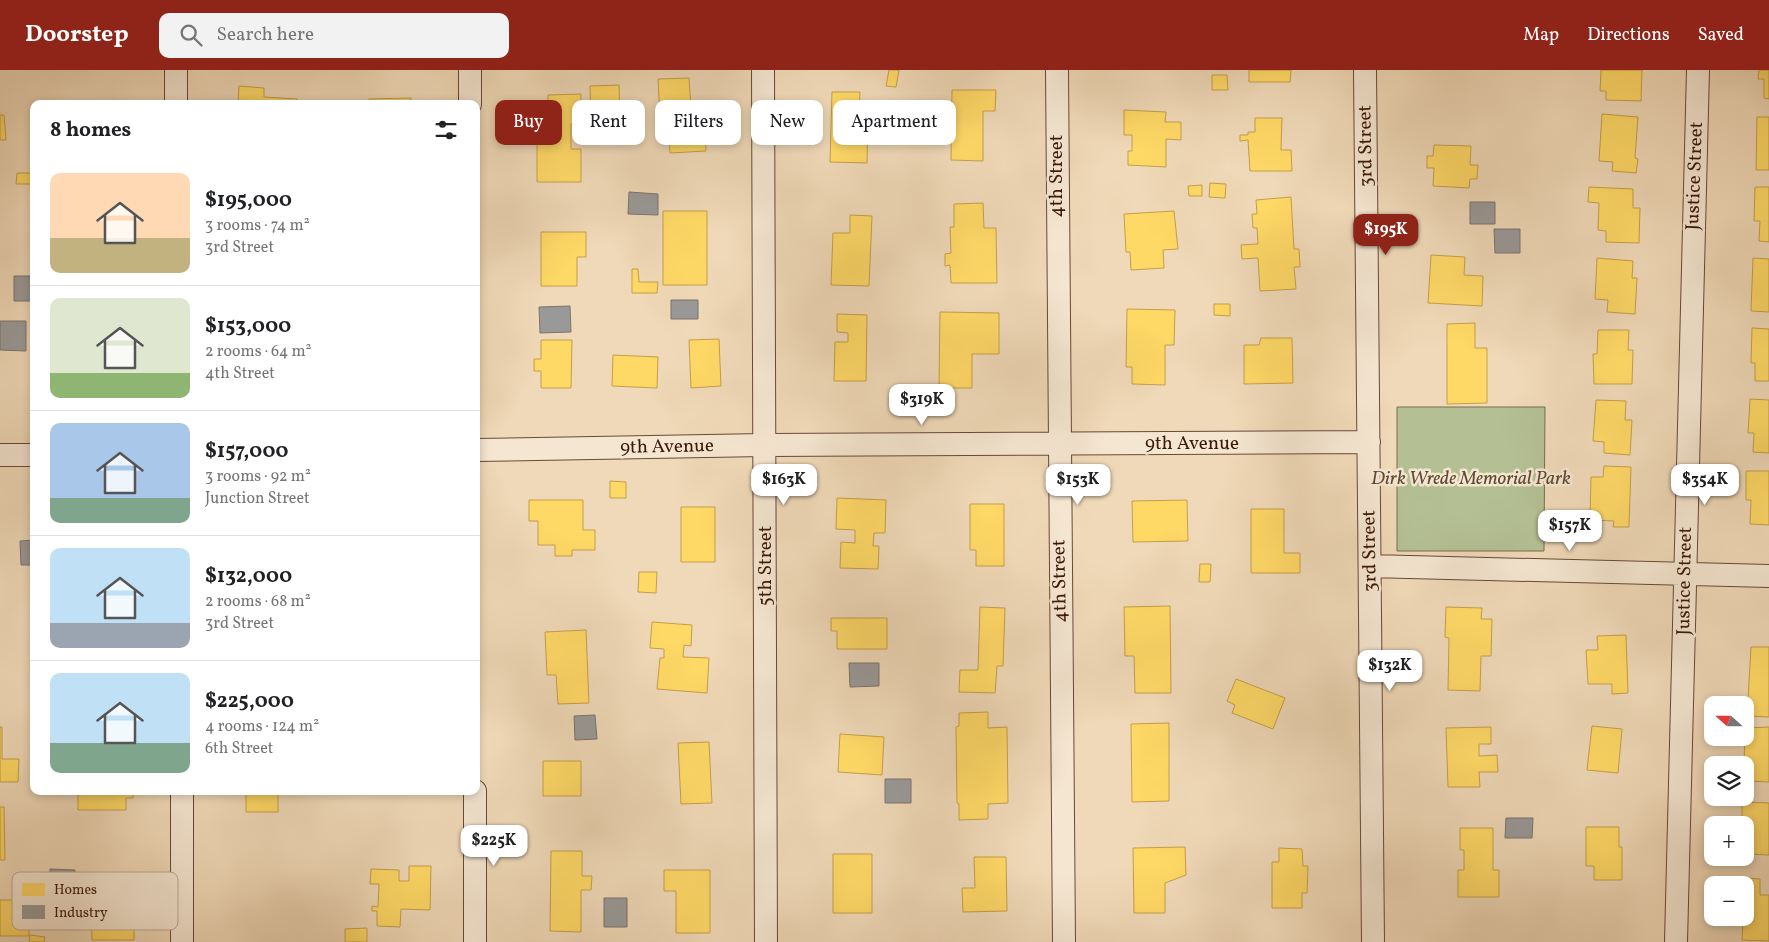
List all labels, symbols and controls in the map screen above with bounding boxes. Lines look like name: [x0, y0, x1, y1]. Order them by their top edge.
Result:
search box: [159, 13, 509, 58]
text: Doorstep: [25, 18, 129, 52]
icon: search: [177, 21, 205, 49]
text: Search here: [217, 22, 314, 48]
text: Map: [1523, 23, 1559, 48]
text: Directions: [1587, 23, 1670, 48]
text: Saved: [1698, 23, 1744, 48]
chip: Buy: [495, 100, 562, 145]
chip: Rent: [572, 100, 645, 145]
chip: Filters: [655, 100, 741, 145]
chip: New: [751, 100, 823, 145]
chip: Apartment: [833, 100, 956, 145]
street label: 3rd Street: [1352, 104, 1380, 187]
text: 8 homes: [50, 116, 131, 145]
icon: filters: [432, 116, 460, 144]
street label: Justice Street: [1680, 121, 1710, 231]
street label: 4th Street: [1044, 134, 1070, 217]
text: $195,000: [205, 186, 292, 215]
icon: home: [90, 193, 150, 253]
pin: $195K: [1351, 214, 1421, 256]
text: 3 rooms · 74 m²: [205, 215, 310, 237]
text: $195K: [1364, 219, 1408, 241]
text: 3rd Street: [205, 237, 274, 259]
text: $153,000: [205, 312, 291, 341]
icon: home: [90, 318, 150, 378]
text: 2 rooms · 64 m²: [205, 341, 312, 363]
text: 4th Street: [205, 363, 275, 385]
pin: $319K: [887, 384, 957, 426]
text: $319K: [900, 389, 944, 411]
street label: 9th Avenue: [1145, 431, 1239, 457]
street label: 9th Avenue: [620, 433, 714, 461]
text: $157,000: [205, 437, 288, 466]
icon: home: [90, 443, 150, 503]
pin: $163K: [749, 464, 819, 506]
pin: $153K: [1043, 464, 1113, 506]
pin: $354K: [1670, 464, 1740, 506]
text: 3 rooms · 92 m²: [205, 466, 311, 488]
park label: Dirk Wrede Memorial Park: [1371, 466, 1571, 492]
text: $163K: [762, 469, 806, 491]
text: $153K: [1057, 469, 1099, 491]
text: $354K: [1682, 469, 1728, 491]
text: Junction Street: [205, 488, 310, 510]
street label: 3rd Street: [1356, 509, 1384, 592]
pin: $157K: [1535, 510, 1605, 552]
text: $157K: [1549, 515, 1591, 537]
street label: 5th Street: [753, 525, 779, 606]
street label: Justice Street: [1671, 526, 1699, 636]
street label: 4th Street: [1046, 539, 1074, 623]
text: $132,000: [205, 562, 292, 591]
icon: home: [90, 568, 150, 628]
text: 2 rooms · 68 m²: [205, 591, 311, 613]
text: 3rd Street: [205, 613, 274, 635]
pin: $132K: [1355, 650, 1425, 692]
text: $132K: [1368, 655, 1412, 677]
text: $225,000: [205, 687, 294, 716]
icon: home: [90, 693, 150, 753]
north arrow: [1704, 696, 1754, 746]
map controls: [1704, 696, 1754, 926]
text: 4 rooms · 124 m²: [205, 716, 319, 738]
text: 6th Street: [205, 738, 273, 760]
button: layers: [1704, 756, 1754, 806]
button: +: [1704, 816, 1754, 866]
pin: $225K: [459, 824, 529, 867]
text: $225K: [472, 830, 516, 852]
legend: [12, 872, 178, 930]
button: −: [1704, 876, 1754, 926]
text: Homes: [54, 881, 97, 900]
text: Industry: [54, 904, 108, 923]

